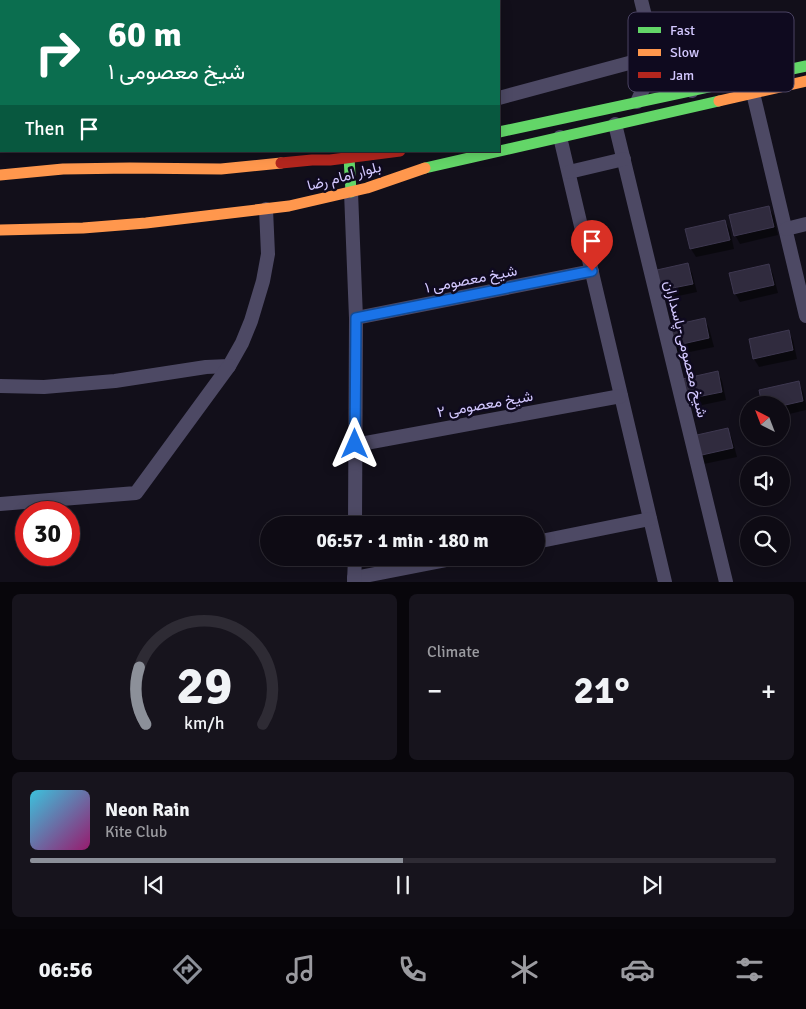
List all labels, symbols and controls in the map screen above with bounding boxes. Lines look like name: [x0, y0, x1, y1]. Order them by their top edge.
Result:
legend: [628, 12, 794, 92]
text: 60 m: [108, 13, 182, 56]
icon: right: [25, 20, 90, 85]
text: Fast: [670, 22, 695, 39]
text: Slow: [670, 44, 699, 61]
text: شیخ معصومی ١: [108, 58, 245, 85]
text: Jam: [670, 67, 694, 84]
icon: arrive: [75, 115, 103, 143]
text: Then: [25, 117, 65, 141]
street label: بلوار امام رضا: [305, 157, 383, 195]
pin: [571, 220, 613, 271]
icon: arrive: [578, 227, 606, 255]
street label: شیخ معصومی ١: [423, 261, 519, 299]
street label: شیخ معصومی-پاسداران: [658, 279, 712, 420]
street label: شیخ معصومی ٢: [436, 387, 535, 423]
north arrow: [740, 396, 790, 446]
map controls: [740, 396, 790, 566]
position arrow: [328, 417, 380, 469]
button: sound: [740, 456, 790, 506]
speed limit sign: 30: [15, 501, 80, 566]
button: search: [740, 516, 790, 566]
text: 06:57 · 1 min · 180 m: [316, 529, 489, 553]
text: Climate: [427, 642, 480, 662]
text: 29: [176, 654, 233, 718]
text: 21°: [573, 667, 630, 714]
text: −: [427, 674, 442, 708]
text: +: [761, 674, 776, 708]
text: km/h: [184, 712, 225, 734]
text: Neon Rain: [105, 798, 190, 822]
text: Kite Club: [105, 822, 167, 842]
icon: previous: [140, 871, 168, 899]
icon: pause: [389, 871, 417, 899]
icon: next: [638, 871, 666, 899]
icon: directions: [170, 952, 205, 987]
icon: music: [283, 952, 318, 987]
icon: phone: [395, 952, 430, 987]
icon: climate: [507, 952, 542, 987]
icon: car: [620, 952, 655, 987]
icon: filters: [732, 952, 767, 987]
text: 06:56: [39, 956, 93, 983]

